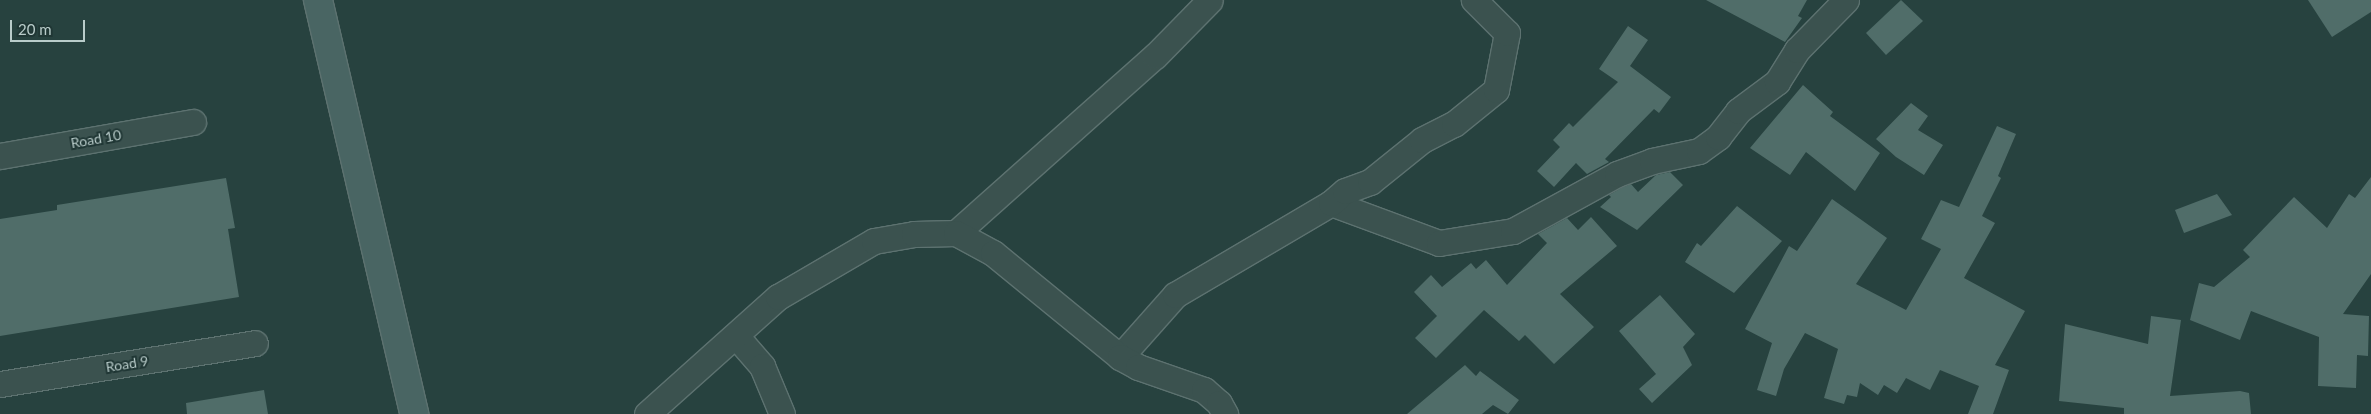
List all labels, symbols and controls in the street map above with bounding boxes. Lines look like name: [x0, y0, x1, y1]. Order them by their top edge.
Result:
scale bar: [12, 10, 88, 42]
text: 20 m: [18, 20, 52, 38]
street label: Road 10: [69, 126, 123, 152]
street label: Road 9: [105, 352, 149, 376]

